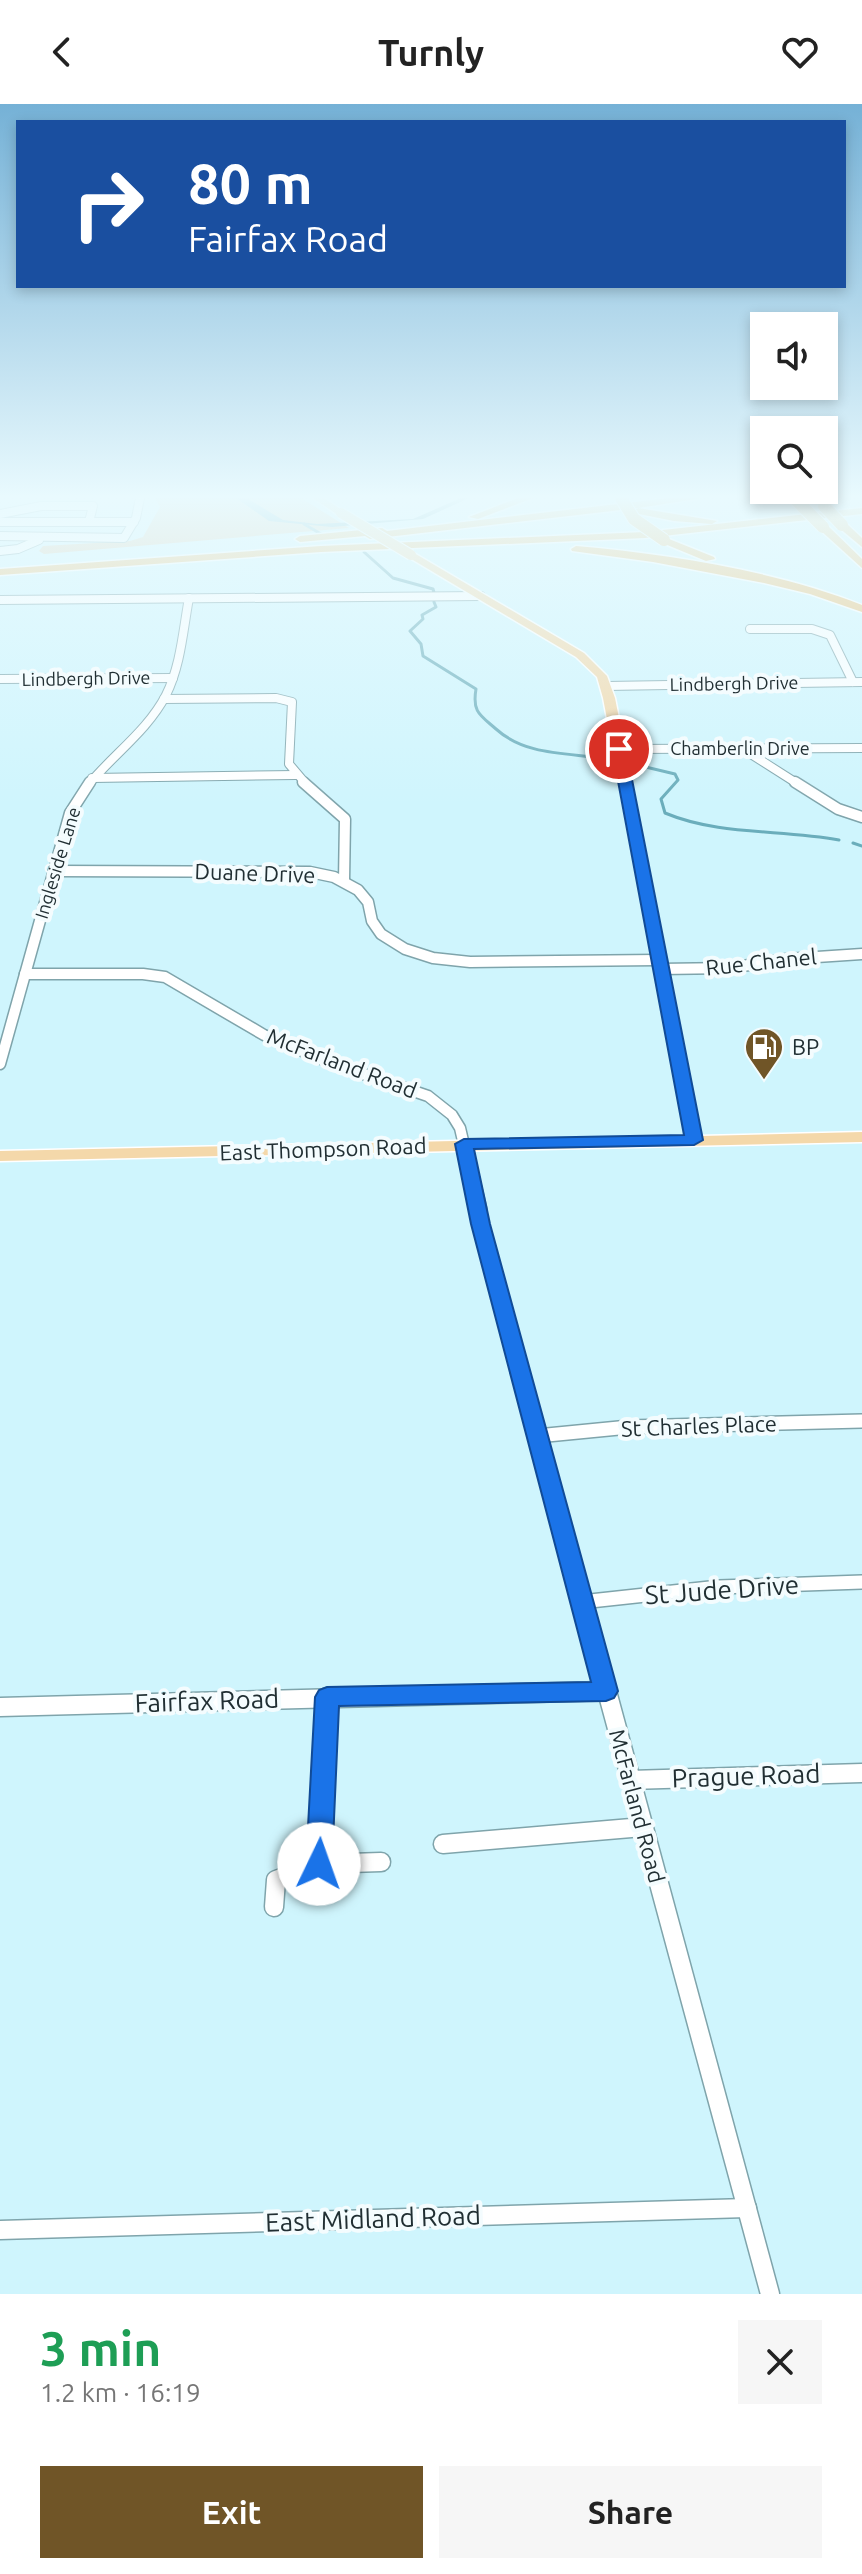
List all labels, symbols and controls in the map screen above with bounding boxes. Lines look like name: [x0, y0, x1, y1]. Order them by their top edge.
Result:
icon: back: [40, 30, 84, 74]
icon: heart: [778, 30, 822, 74]
text: Turnly: [378, 32, 484, 73]
icon: right: [56, 152, 160, 256]
text: 80 m: [188, 152, 313, 215]
text: Fairfax Road: [188, 218, 388, 259]
map controls: [750, 312, 838, 504]
button: sound: [750, 312, 838, 400]
button: search: [750, 416, 838, 504]
street label: Lindbergh Drive: [21, 667, 151, 689]
street label: Lindbergh Drive: [669, 672, 799, 694]
pin: [585, 715, 653, 783]
icon: arrive: [597, 727, 641, 771]
street label: Chamberlin Drive: [670, 738, 810, 758]
street label: Ingleside Lane: [31, 805, 83, 921]
street label: Duane Drive: [194, 858, 316, 887]
street label: Rue Chanel: [704, 943, 818, 980]
street label: McFarland Road: [264, 1023, 420, 1103]
fuel station icon: BP: [743, 1026, 785, 1081]
place label: BP: [792, 1034, 819, 1059]
street label: East Thompson Road: [219, 1132, 427, 1165]
street label: St Charles Place: [621, 1410, 777, 1441]
street label: St Jude Drive: [644, 1570, 800, 1609]
street label: Fairfax Road: [134, 1683, 280, 1718]
street label: McFarland Road: [605, 1726, 670, 1885]
street label: Prague Road: [671, 1758, 821, 1793]
position arrow: [277, 1822, 361, 1906]
street label: East Midland Road: [265, 2200, 481, 2237]
button: close: [738, 2320, 822, 2404]
text: 3 min: [40, 2321, 161, 2375]
text: 1.2 km · 16:19: [40, 2378, 201, 2407]
button: Exit: [40, 2466, 423, 2558]
button: Share: [439, 2466, 822, 2558]

